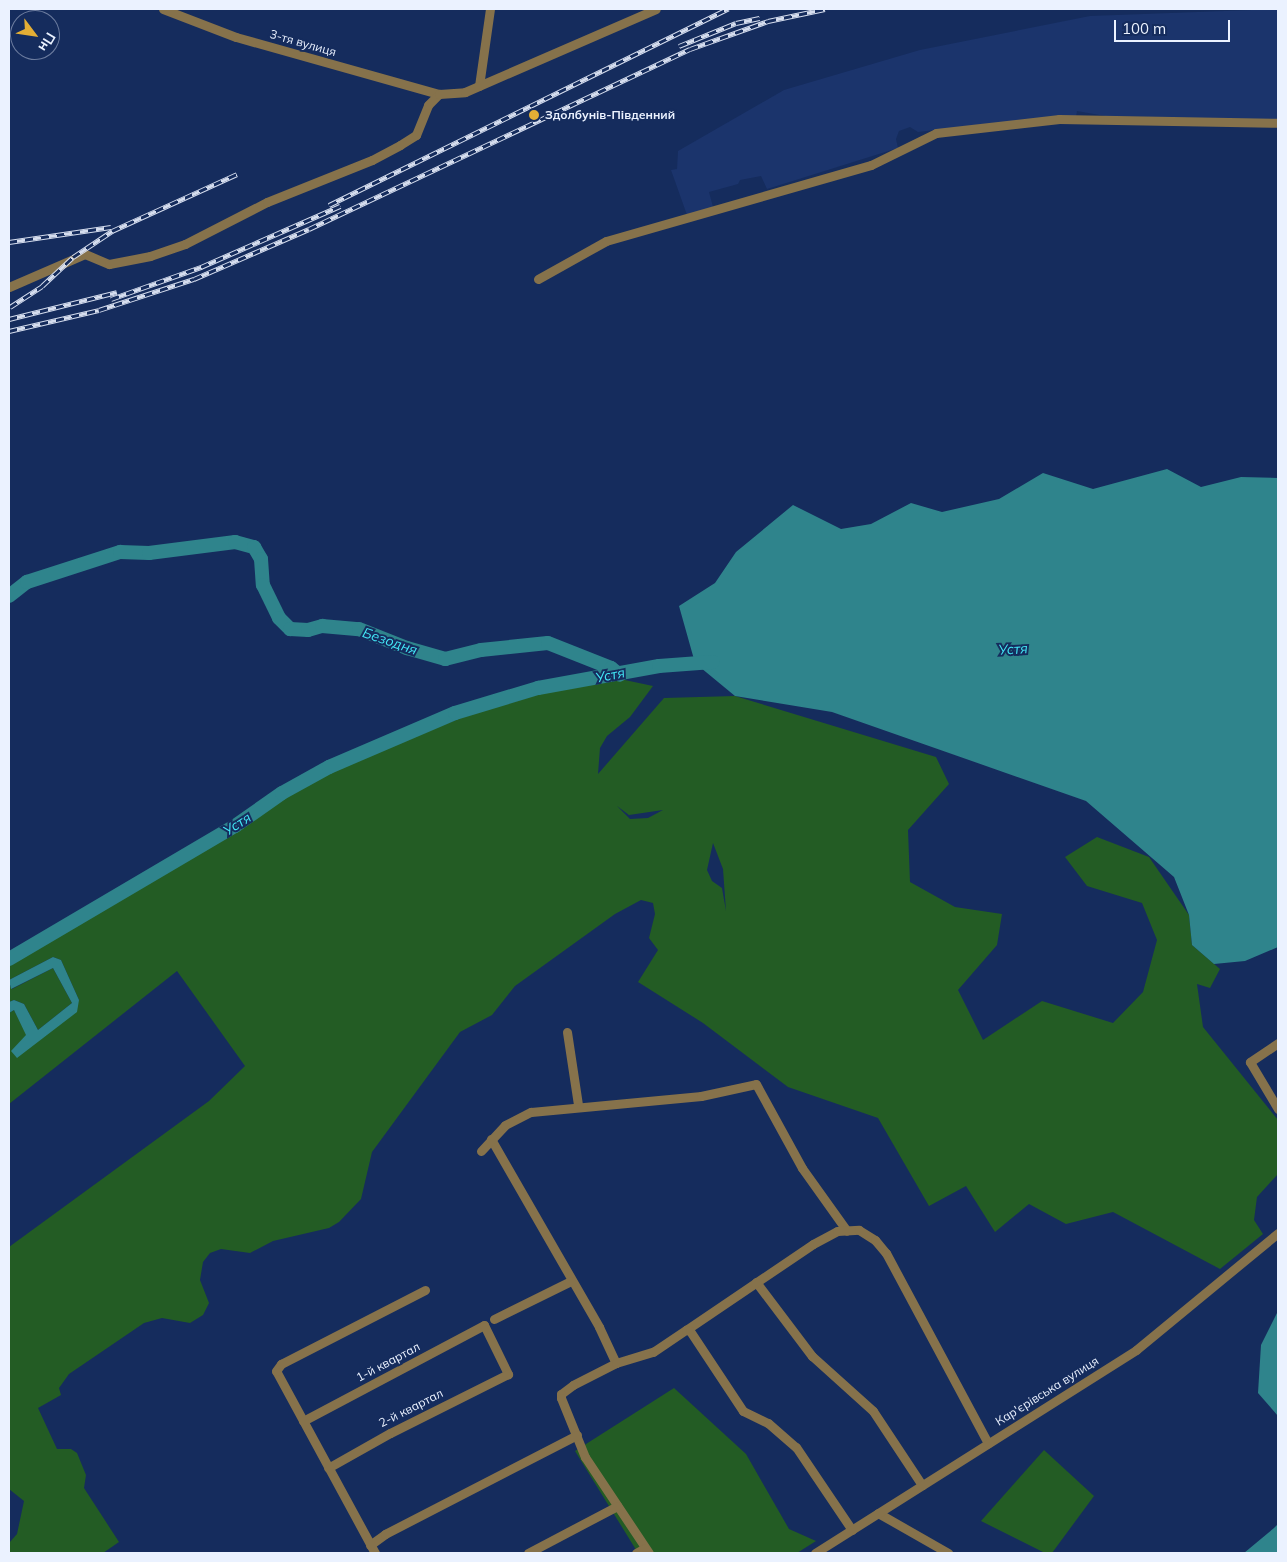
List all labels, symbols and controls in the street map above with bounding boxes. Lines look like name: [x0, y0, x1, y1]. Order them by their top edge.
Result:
north arrow: [10, 10, 60, 60]
scale bar: [1117, 10, 1233, 42]
text: 100 m: [1122, 19, 1166, 38]
street label: 3-тя вулиця: [268, 27, 338, 59]
text: Пн: [34, 29, 60, 55]
marker: Здолбунів-Південний: [527, 108, 541, 122]
place label: Здолбунів-Південний: [545, 108, 675, 122]
water label: Безодня: [360, 624, 420, 658]
water label: Устя: [998, 640, 1028, 658]
water label: Устя: [594, 664, 626, 686]
water label: Устя: [220, 809, 254, 839]
street label: 1-й квартал: [354, 1339, 422, 1385]
street label: Кар'єрівська вулиця: [993, 1353, 1101, 1429]
street label: 2-й квартал: [376, 1386, 446, 1430]

